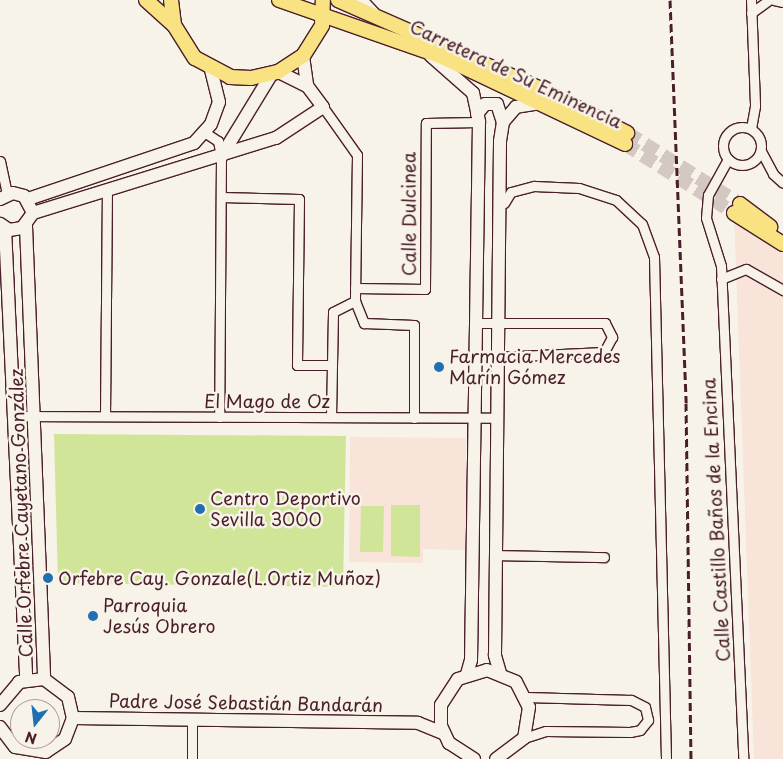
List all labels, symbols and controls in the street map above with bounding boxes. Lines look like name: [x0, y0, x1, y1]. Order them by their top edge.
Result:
street label: Carretera de Su Eminencia: [406, 15, 626, 133]
street label: Calle Dulcinea: [398, 151, 420, 277]
place label: Farmacia Mercedes Marín Gómez: [449, 346, 620, 388]
marker: Farmacia Mercedes Marín Gómez: [433, 361, 445, 373]
street label: Calle Orfebre Cayetano González: [5, 367, 37, 659]
street label: Calle Castillo Baños de la Encina: [698, 377, 734, 663]
street label: El Mago de Oz: [205, 390, 329, 412]
place label: Centro Deportivo Sevilla 3000: [210, 488, 361, 530]
marker: Centro Deportivo Sevilla 3000: [194, 503, 206, 515]
place label: Orfebre Cay. Gonzale(L.Ortiz Muñoz): [58, 567, 382, 589]
marker: Orfebre Cay. Gonzale(L.Ortiz Muñoz): [42, 572, 54, 584]
place label: Parroquia Jesús Obrero: [103, 595, 216, 638]
marker: Parroquia Jesús Obrero: [87, 610, 99, 622]
street label: Padre José Sebastián Bandarán: [109, 690, 383, 716]
north arrow: [10, 699, 60, 749]
text: N: [23, 726, 39, 750]

